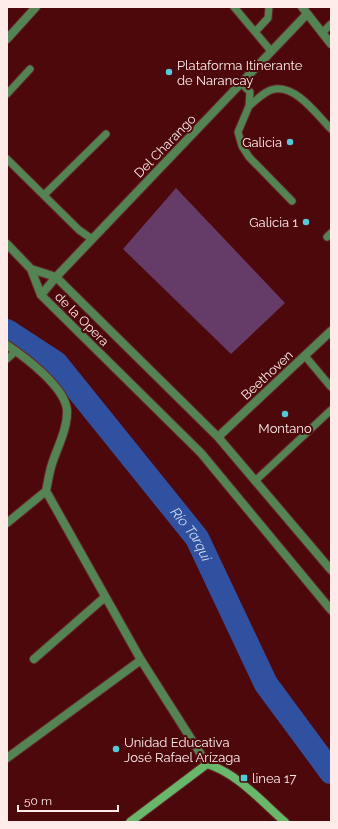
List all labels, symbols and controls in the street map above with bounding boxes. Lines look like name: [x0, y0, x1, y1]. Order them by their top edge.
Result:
place label: Plataforma Itinerante de Narancay: [177, 58, 303, 88]
marker: Plataforma Itinerante de Narancay: [164, 67, 174, 77]
street label: Del Charango: [131, 111, 199, 181]
place label: Galicia: [242, 135, 282, 150]
marker: Galicia: [285, 137, 295, 147]
place label: Galicia 1: [249, 215, 298, 230]
marker: Galicia 1: [301, 217, 311, 227]
street label: de la Opera: [52, 289, 112, 349]
street label: Beethoven: [238, 347, 296, 403]
marker: Montano: [280, 409, 290, 419]
place label: Montano: [258, 421, 312, 436]
water label: Río Tarqui: [167, 504, 215, 565]
place label: Unidad Educativa José Rafael Arízaga: [124, 735, 240, 765]
marker: Unidad Educativa José Rafael Arízaga: [111, 744, 121, 754]
place label: linea 17: [252, 771, 296, 786]
marker: linea 17: [239, 773, 249, 783]
scale bar: [18, 787, 118, 813]
text: 50 m: [24, 794, 52, 808]

